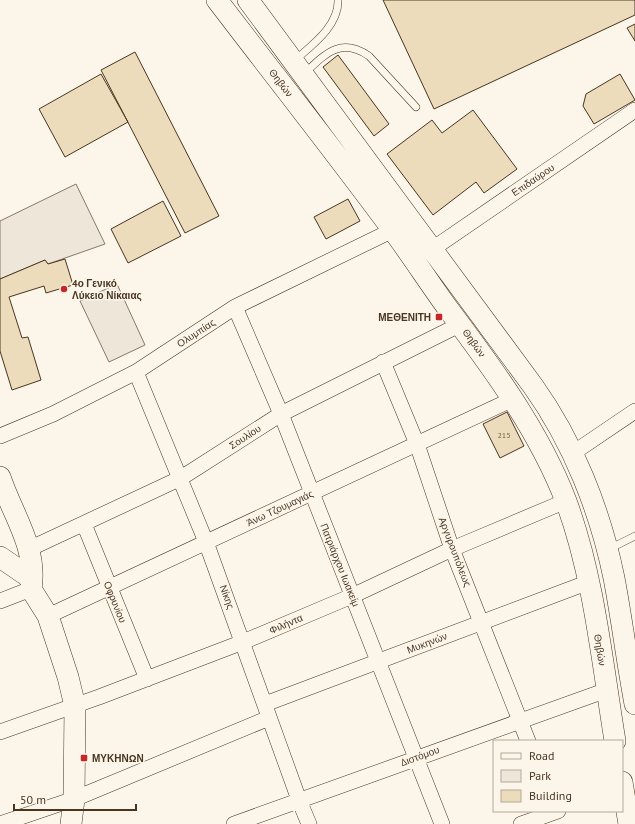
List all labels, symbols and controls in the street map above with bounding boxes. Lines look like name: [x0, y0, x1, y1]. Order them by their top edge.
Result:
street label: Θηβών: [266, 66, 296, 100]
street label: Επιδαύρου: [509, 161, 557, 199]
place label: 4ο Γενικό Λύκειο Νίκαιας: [72, 277, 142, 302]
marker: 4ο Γενικό Λύκειο Νίκαιας: [59, 284, 69, 294]
place label: ΜΕΘΕΝΙΤΗ: [378, 311, 431, 324]
marker: ΜΕΘΕΝΙΤΗ: [434, 312, 444, 322]
street label: Ολυμπίας: [174, 316, 218, 350]
street label: Θηβών: [460, 326, 488, 360]
street label: Σουλίου: [227, 422, 263, 452]
house number: 215: [497, 430, 511, 440]
street label: Άνω Τζουμαγιάς: [245, 487, 316, 529]
street label: Αργυρουπόλεως: [436, 515, 474, 589]
street label: Πατριάρχου Ιωακείμ: [317, 521, 363, 609]
street label: Οφρυνίου: [101, 579, 129, 625]
street label: Νίκης: [217, 583, 237, 611]
street label: Φιλήντα: [267, 611, 305, 637]
street label: Μυκηνών: [405, 629, 449, 657]
street label: Θηβών: [591, 633, 609, 667]
legend: [493, 740, 623, 812]
street label: Διστόμου: [399, 743, 441, 769]
text: Road: [529, 748, 554, 763]
place label: ΜΥΚΗΝΩΝ: [92, 752, 144, 765]
marker: ΜΥΚΗΝΩΝ: [79, 753, 89, 763]
text: Park: [529, 768, 551, 783]
scale bar: [14, 786, 136, 812]
text: Building: [529, 788, 572, 803]
text: 50 m: [20, 792, 46, 807]

